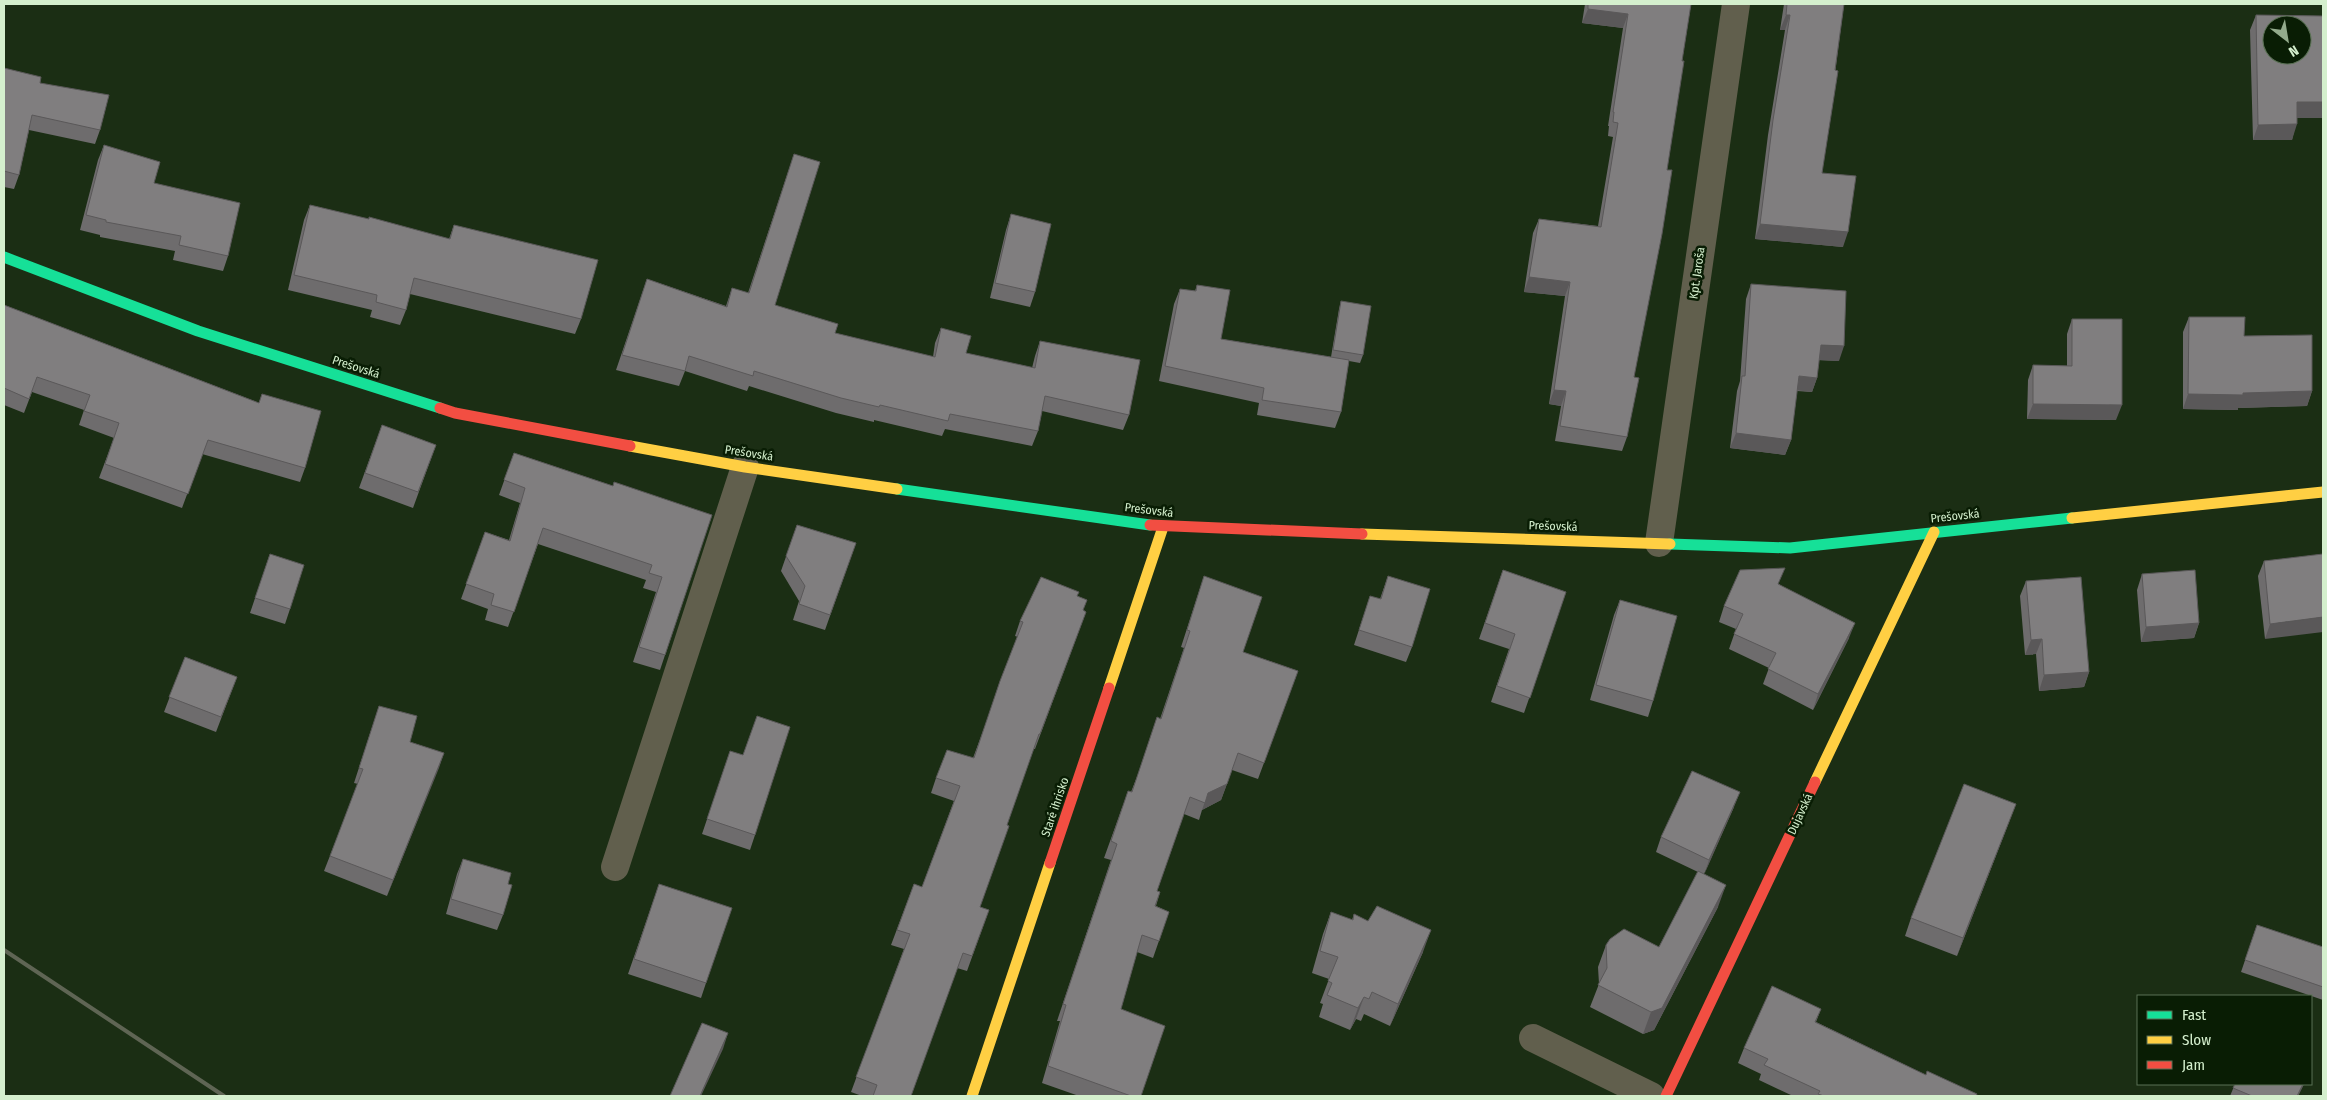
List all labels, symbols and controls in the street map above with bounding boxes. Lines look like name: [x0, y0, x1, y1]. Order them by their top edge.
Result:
north arrow: [2262, 15, 2312, 65]
text: N: [2285, 41, 2301, 60]
street label: Kpt. Jaroša: [1686, 246, 1708, 300]
street label: Prešovská: [331, 353, 382, 381]
street label: Prešovská: [724, 442, 774, 464]
street label: Prešovská: [1124, 500, 1174, 520]
street label: Prešovská: [1930, 506, 1980, 526]
street label: Prešovská: [1528, 518, 1578, 534]
street label: Staré ihrisko: [1038, 776, 1072, 838]
street label: Dujavská: [1784, 791, 1816, 837]
legend: [2137, 995, 2312, 1085]
text: Fast: [2182, 1006, 2206, 1024]
text: Slow: [2182, 1031, 2211, 1049]
text: Jam: [2182, 1056, 2205, 1074]

